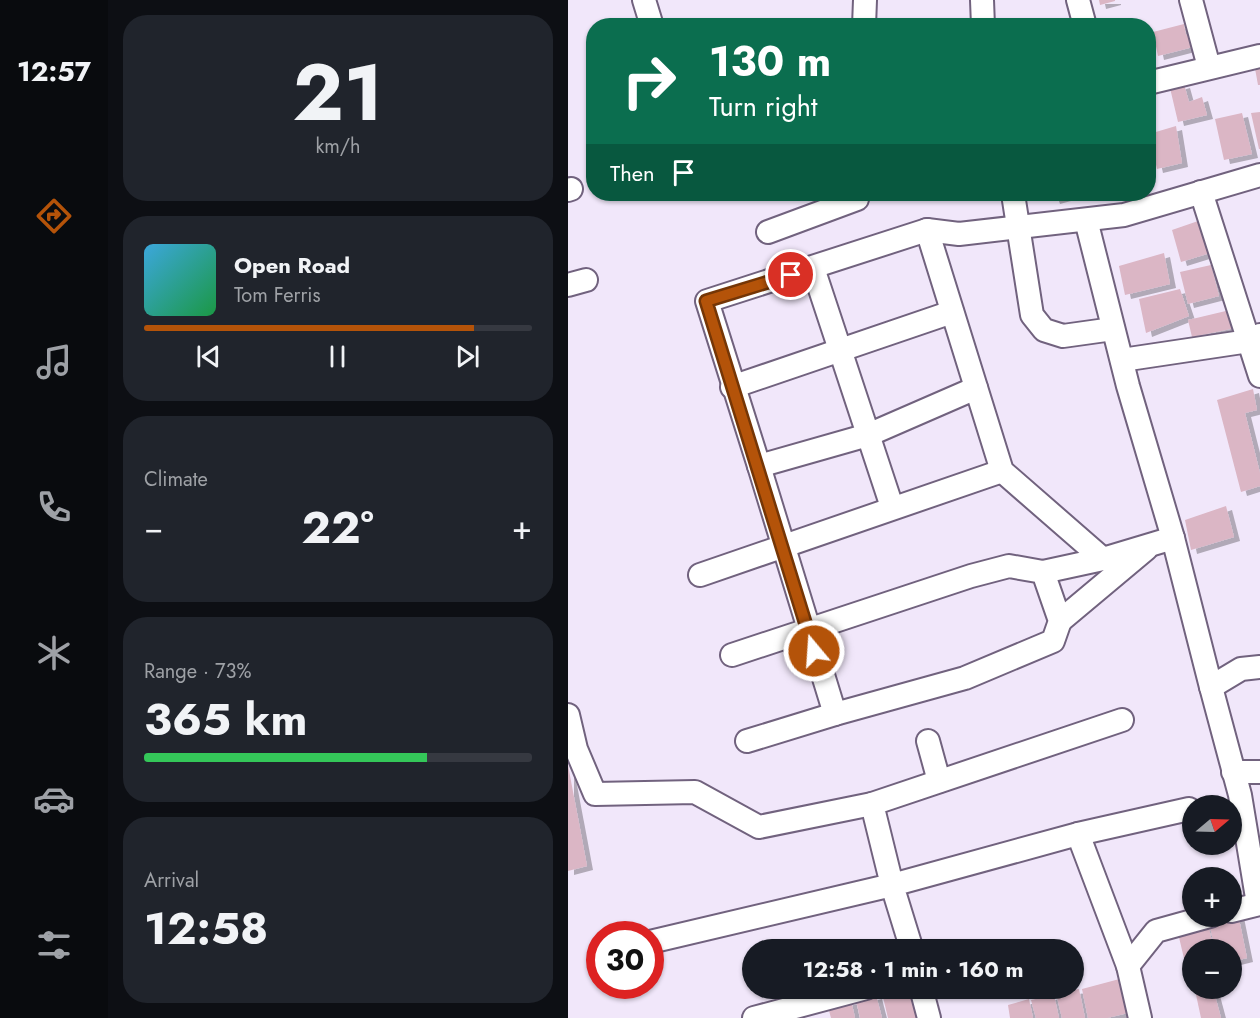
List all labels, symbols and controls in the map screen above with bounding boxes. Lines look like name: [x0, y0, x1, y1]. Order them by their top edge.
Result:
text: 130 m: [709, 31, 831, 92]
text: 21: [293, 37, 383, 149]
icon: right: [610, 42, 688, 120]
text: 12:57: [17, 52, 91, 91]
text: Turn right: [709, 87, 817, 126]
text: km/h: [315, 132, 361, 161]
icon: arrive: [667, 156, 700, 189]
text: Then: [610, 157, 655, 189]
icon: directions: [33, 195, 75, 237]
text: Open Road: [234, 249, 350, 281]
pin: [765, 249, 816, 300]
icon: arrive: [774, 258, 807, 291]
text: Tom Ferris: [234, 281, 321, 310]
icon: previous: [192, 340, 225, 373]
icon: pause: [321, 340, 354, 373]
icon: next: [451, 340, 484, 373]
icon: music: [33, 341, 75, 383]
text: Climate: [144, 465, 208, 494]
icon: phone: [33, 486, 75, 528]
text: 22°: [301, 495, 374, 560]
text: −: [144, 504, 163, 551]
text: +: [512, 504, 532, 551]
position arrow: [782, 619, 846, 683]
icon: climate: [33, 632, 75, 674]
text: Range · 73%: [144, 657, 251, 686]
text: 365 km: [144, 687, 307, 752]
icon: car: [33, 778, 75, 820]
north arrow: [1182, 795, 1242, 855]
map controls: [1182, 795, 1242, 999]
text: Arrival: [144, 866, 199, 895]
button: +: [1182, 867, 1242, 927]
text: 12:58: [144, 896, 268, 961]
speed limit sign: 30: [586, 921, 664, 999]
icon: filters: [33, 924, 75, 966]
button: −: [1182, 939, 1242, 999]
text: 12:58 · 1 min · 160 m: [803, 953, 1023, 985]

